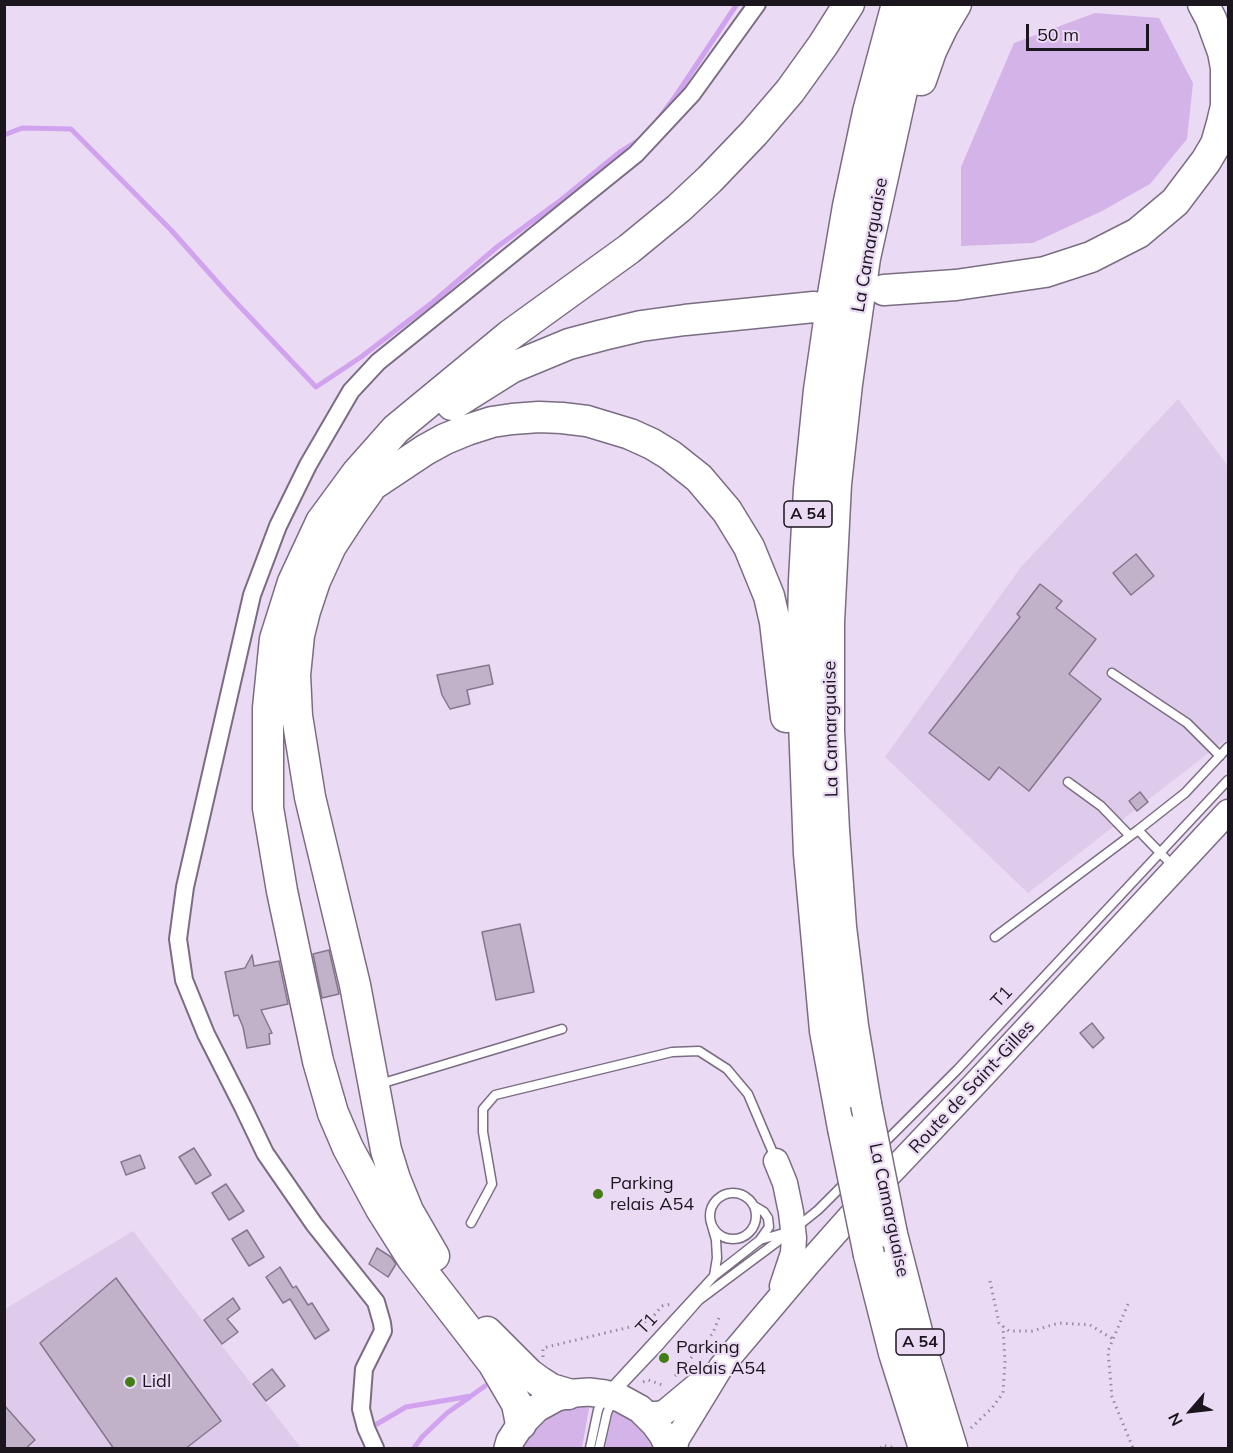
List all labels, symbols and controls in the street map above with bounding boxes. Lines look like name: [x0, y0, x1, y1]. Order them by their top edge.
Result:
scale bar: [1029, 12, 1152, 50]
text: 50 m: [1037, 23, 1079, 46]
street label: La Camarguaise: [848, 176, 892, 314]
road number: A 54: [784, 501, 832, 527]
street label: La Camarguaise: [819, 661, 843, 797]
street label: T1: [987, 982, 1017, 1012]
street label: Route de Saint-Gilles: [905, 1016, 1039, 1158]
street label: La Camarguaise: [864, 1141, 914, 1279]
place label: Parking relais A54: [610, 1173, 694, 1216]
marker: Parking relais A54: [591, 1187, 605, 1201]
street label: T1: [632, 1309, 662, 1339]
road number: A 54: [896, 1329, 944, 1355]
place label: Parking Relais A54: [676, 1337, 766, 1380]
marker: Parking Relais A54: [657, 1351, 671, 1365]
place label: Lidl: [142, 1371, 171, 1393]
marker: Lidl: [123, 1375, 137, 1389]
north arrow: [1161, 1381, 1221, 1441]
text: N: [1163, 1409, 1187, 1429]

